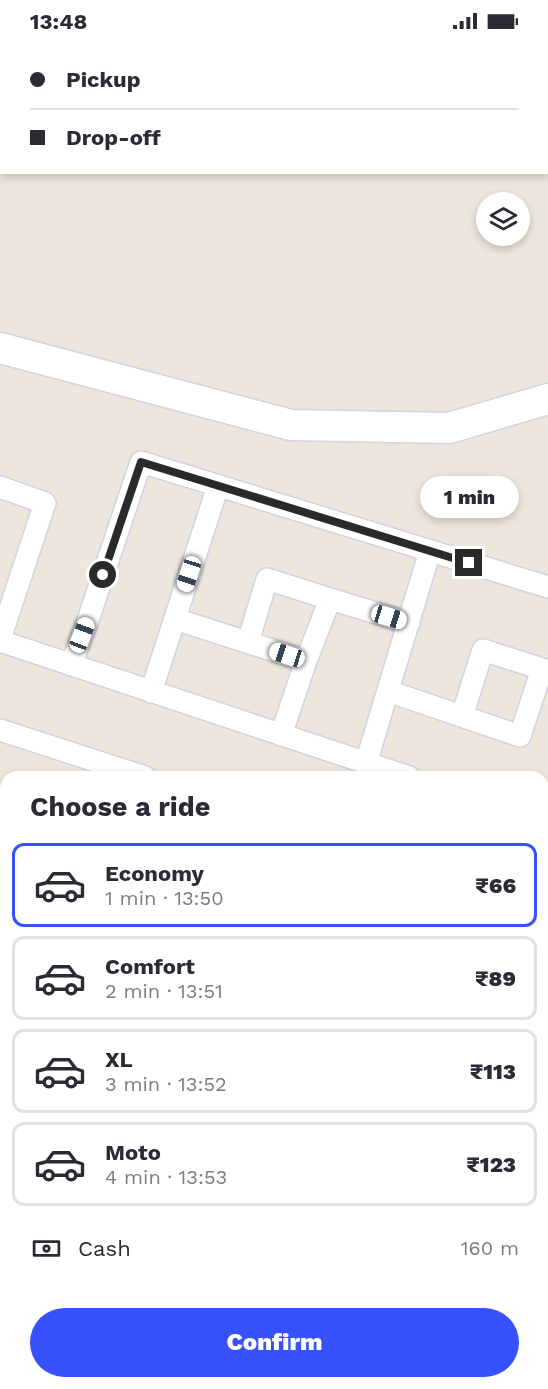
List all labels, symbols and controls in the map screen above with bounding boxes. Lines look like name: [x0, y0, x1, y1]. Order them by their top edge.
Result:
text: 13:48: [30, 9, 87, 34]
text: Pickup: [66, 67, 141, 92]
text: Drop-off: [66, 125, 161, 150]
map controls: [476, 192, 530, 246]
button: layers: [476, 192, 530, 246]
callout: 1 min: [420, 476, 518, 518]
text: 1 min: [444, 485, 495, 509]
route end: [455, 549, 482, 576]
car: [175, 554, 203, 594]
route start: [89, 561, 116, 588]
car: [369, 603, 409, 631]
car: [67, 615, 97, 655]
car: [267, 641, 307, 669]
text: Choose a ride: [30, 791, 210, 823]
icon: car: [33, 858, 87, 912]
text: Economy: [105, 861, 204, 886]
text: ₹66: [475, 873, 516, 898]
text: 1 min · 13:50: [105, 886, 224, 910]
icon: car: [33, 951, 87, 1005]
text: Comfort: [105, 954, 195, 979]
text: ₹89: [475, 966, 516, 991]
text: 2 min · 13:51: [105, 979, 223, 1003]
icon: car: [33, 1044, 87, 1098]
text: XL: [105, 1047, 133, 1072]
text: ₹113: [470, 1059, 516, 1084]
text: 3 min · 13:52: [105, 1072, 227, 1096]
icon: car: [33, 1137, 87, 1191]
text: Moto: [105, 1140, 161, 1165]
text: ₹123: [466, 1152, 516, 1177]
text: 4 min · 13:53: [105, 1165, 227, 1189]
icon: cash: [30, 1232, 63, 1265]
text: Cash: [78, 1236, 131, 1261]
text: 160 m: [461, 1236, 519, 1260]
button: Confirm: [30, 1308, 519, 1377]

